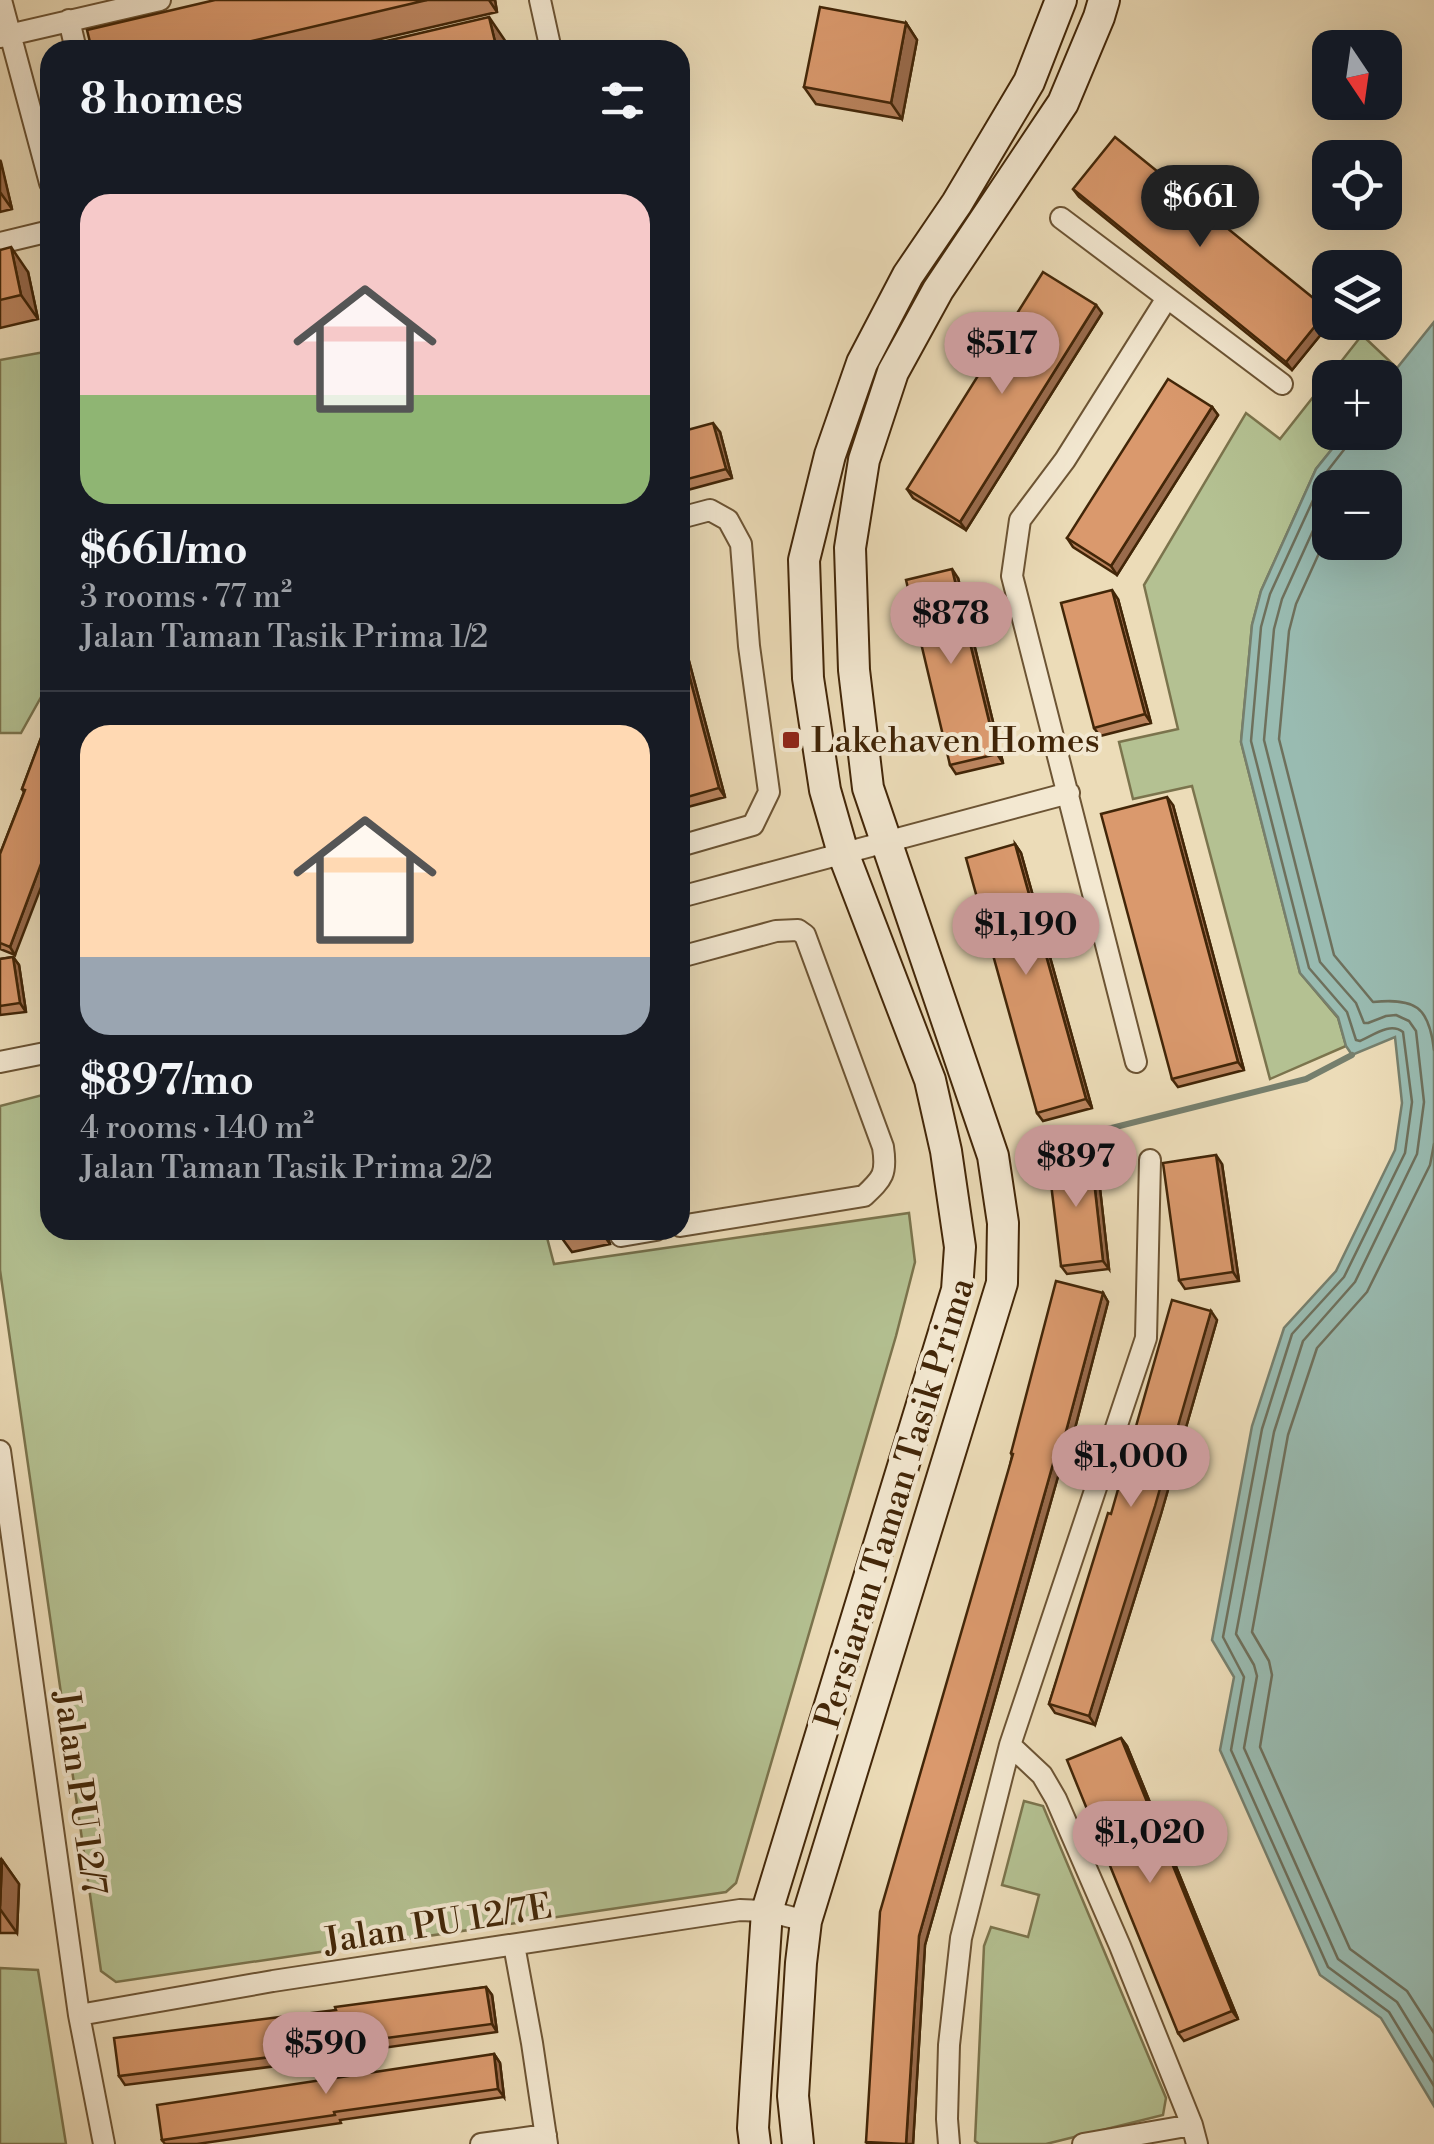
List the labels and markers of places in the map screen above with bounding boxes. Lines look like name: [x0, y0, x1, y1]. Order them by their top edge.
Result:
pin: $661: [1141, 165, 1259, 250]
pin: $517: [943, 312, 1061, 397]
pin: $878: [892, 582, 1010, 667]
place label: Lakehaven Homes: [811, 720, 1100, 763]
marker: Lakehaven Homes: [780, 729, 802, 751]
pin: $1,190: [945, 893, 1107, 978]
pin: $897: [1017, 1125, 1135, 1210]
pin: $1,000: [1050, 1425, 1212, 1510]
pin: $1,020: [1069, 1801, 1231, 1886]
pin: $590: [267, 2012, 385, 2097]

